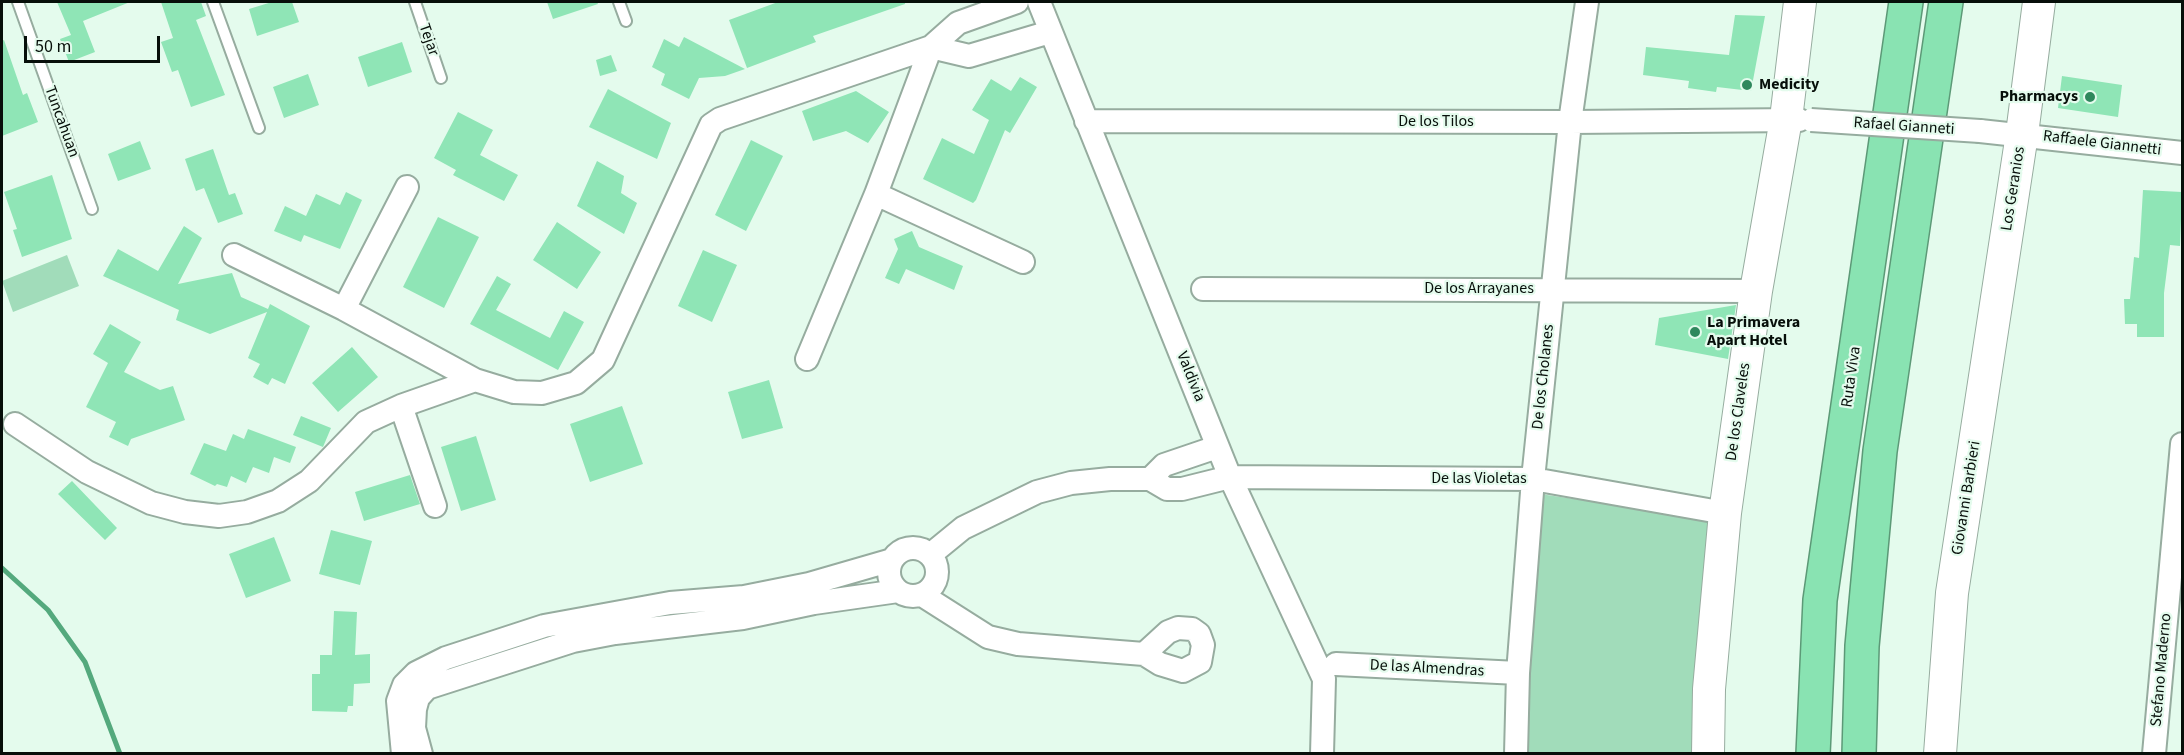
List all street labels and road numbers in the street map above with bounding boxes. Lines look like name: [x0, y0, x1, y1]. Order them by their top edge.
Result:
street label: Tejar: [414, 21, 442, 59]
street label: Tuncahuan: [39, 84, 83, 160]
street label: De los Tilos: [1398, 112, 1474, 132]
street label: Rafael Gianneti: [1853, 114, 1955, 140]
street label: Raffaele Giannetti: [2042, 127, 2162, 161]
street label: Los Geranios: [1998, 145, 2030, 233]
street label: De los Arrayanes: [1424, 279, 1534, 299]
street label: De los Cholanes: [1529, 323, 1559, 431]
street label: Ruta Viva: [1838, 345, 1866, 409]
street label: Valdivia: [1171, 349, 1209, 405]
street label: De los Claveles: [1723, 362, 1755, 462]
street label: Giovanni Barbieri: [1948, 439, 1986, 557]
street label: De las Violetas: [1431, 469, 1527, 489]
street label: Stefano Maderno: [2147, 612, 2177, 728]
street label: De las Almendras: [1369, 656, 1485, 682]

